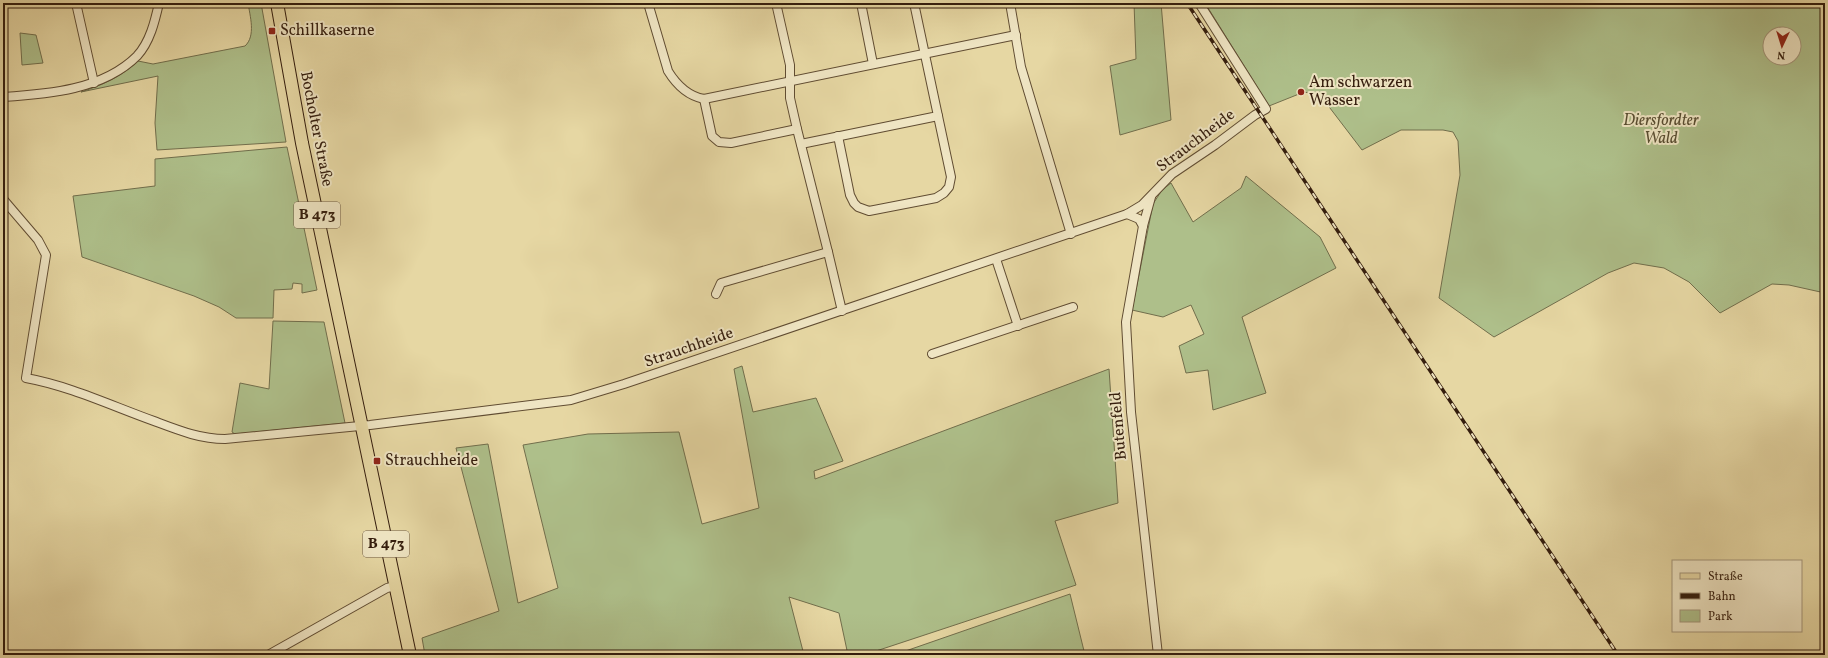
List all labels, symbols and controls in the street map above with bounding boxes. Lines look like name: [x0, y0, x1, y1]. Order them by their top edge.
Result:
place label: Schillkaserne: [280, 20, 374, 42]
marker: Schillkaserne: [267, 26, 277, 36]
north arrow: [1762, 26, 1802, 66]
text: N: [1777, 47, 1786, 62]
street label: Bocholter Straße: [294, 69, 338, 189]
place label: Am schwarzen Wasser: [1309, 72, 1412, 112]
marker: Am schwarzen Wasser: [1296, 87, 1306, 97]
street label: Strauchheide: [1152, 104, 1240, 178]
park label: Diersfordter Wald: [1623, 110, 1700, 150]
road number: B 473: [294, 202, 340, 228]
street label: Strauchheide: [641, 322, 737, 374]
street label: Butenfeld: [1105, 391, 1133, 461]
place label: Strauchheide: [385, 450, 478, 472]
marker: Strauchheide: [372, 456, 382, 466]
road number: B 473: [363, 531, 409, 557]
legend: [1672, 560, 1802, 632]
text: Straße: [1708, 569, 1743, 585]
text: Bahn: [1708, 589, 1736, 605]
text: Park: [1708, 609, 1733, 625]

